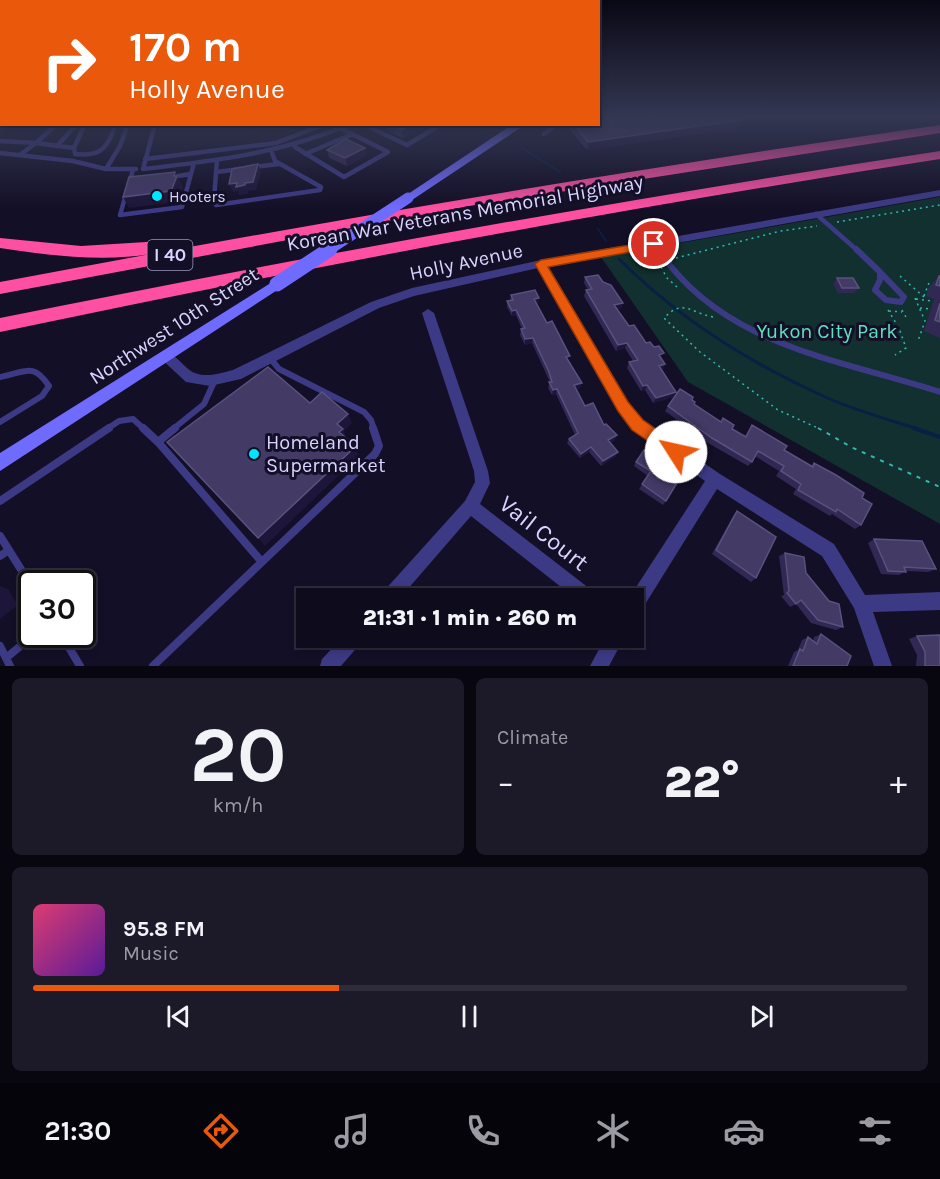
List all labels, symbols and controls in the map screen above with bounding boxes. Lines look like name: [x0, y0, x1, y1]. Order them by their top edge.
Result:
text: 170 m: [129, 22, 242, 72]
icon: right: [30, 24, 108, 102]
text: Holly Avenue: [129, 73, 285, 105]
street label: Korean War Veterans Memorial Highway: [285, 170, 645, 256]
place label: Hooters: [169, 187, 226, 206]
marker: Hooters: [150, 189, 164, 203]
pin: [628, 218, 679, 269]
icon: arrive: [637, 227, 670, 260]
street label: Holly Avenue: [407, 239, 525, 285]
road number: I 40: [148, 240, 192, 270]
street label: Northwest 10th Street: [85, 263, 263, 389]
park label: Yukon City Park: [756, 320, 898, 343]
position arrow: [644, 420, 708, 484]
place label: Homeland Supermarket: [266, 431, 386, 477]
marker: Homeland Supermarket: [247, 447, 261, 461]
street label: Vail Court: [494, 489, 594, 577]
speed limit sign: 30: [18, 570, 96, 648]
text: 21:31 · 1 min · 260 m: [363, 605, 577, 631]
text: 20: [190, 709, 286, 801]
text: Climate: [497, 726, 568, 749]
text: 22°: [664, 756, 740, 808]
text: −: [497, 763, 514, 801]
text: +: [890, 763, 907, 801]
text: km/h: [213, 794, 263, 817]
text: 95.8 FM: [123, 916, 205, 942]
text: Music: [123, 942, 179, 965]
icon: previous: [162, 1000, 195, 1033]
icon: pause: [453, 1000, 486, 1033]
icon: next: [745, 1000, 778, 1033]
icon: directions: [200, 1110, 242, 1152]
icon: music: [331, 1110, 373, 1152]
icon: phone: [462, 1110, 504, 1152]
icon: climate: [592, 1110, 634, 1152]
icon: car: [723, 1110, 765, 1152]
icon: filters: [854, 1110, 896, 1152]
text: 21:30: [44, 1115, 111, 1147]

